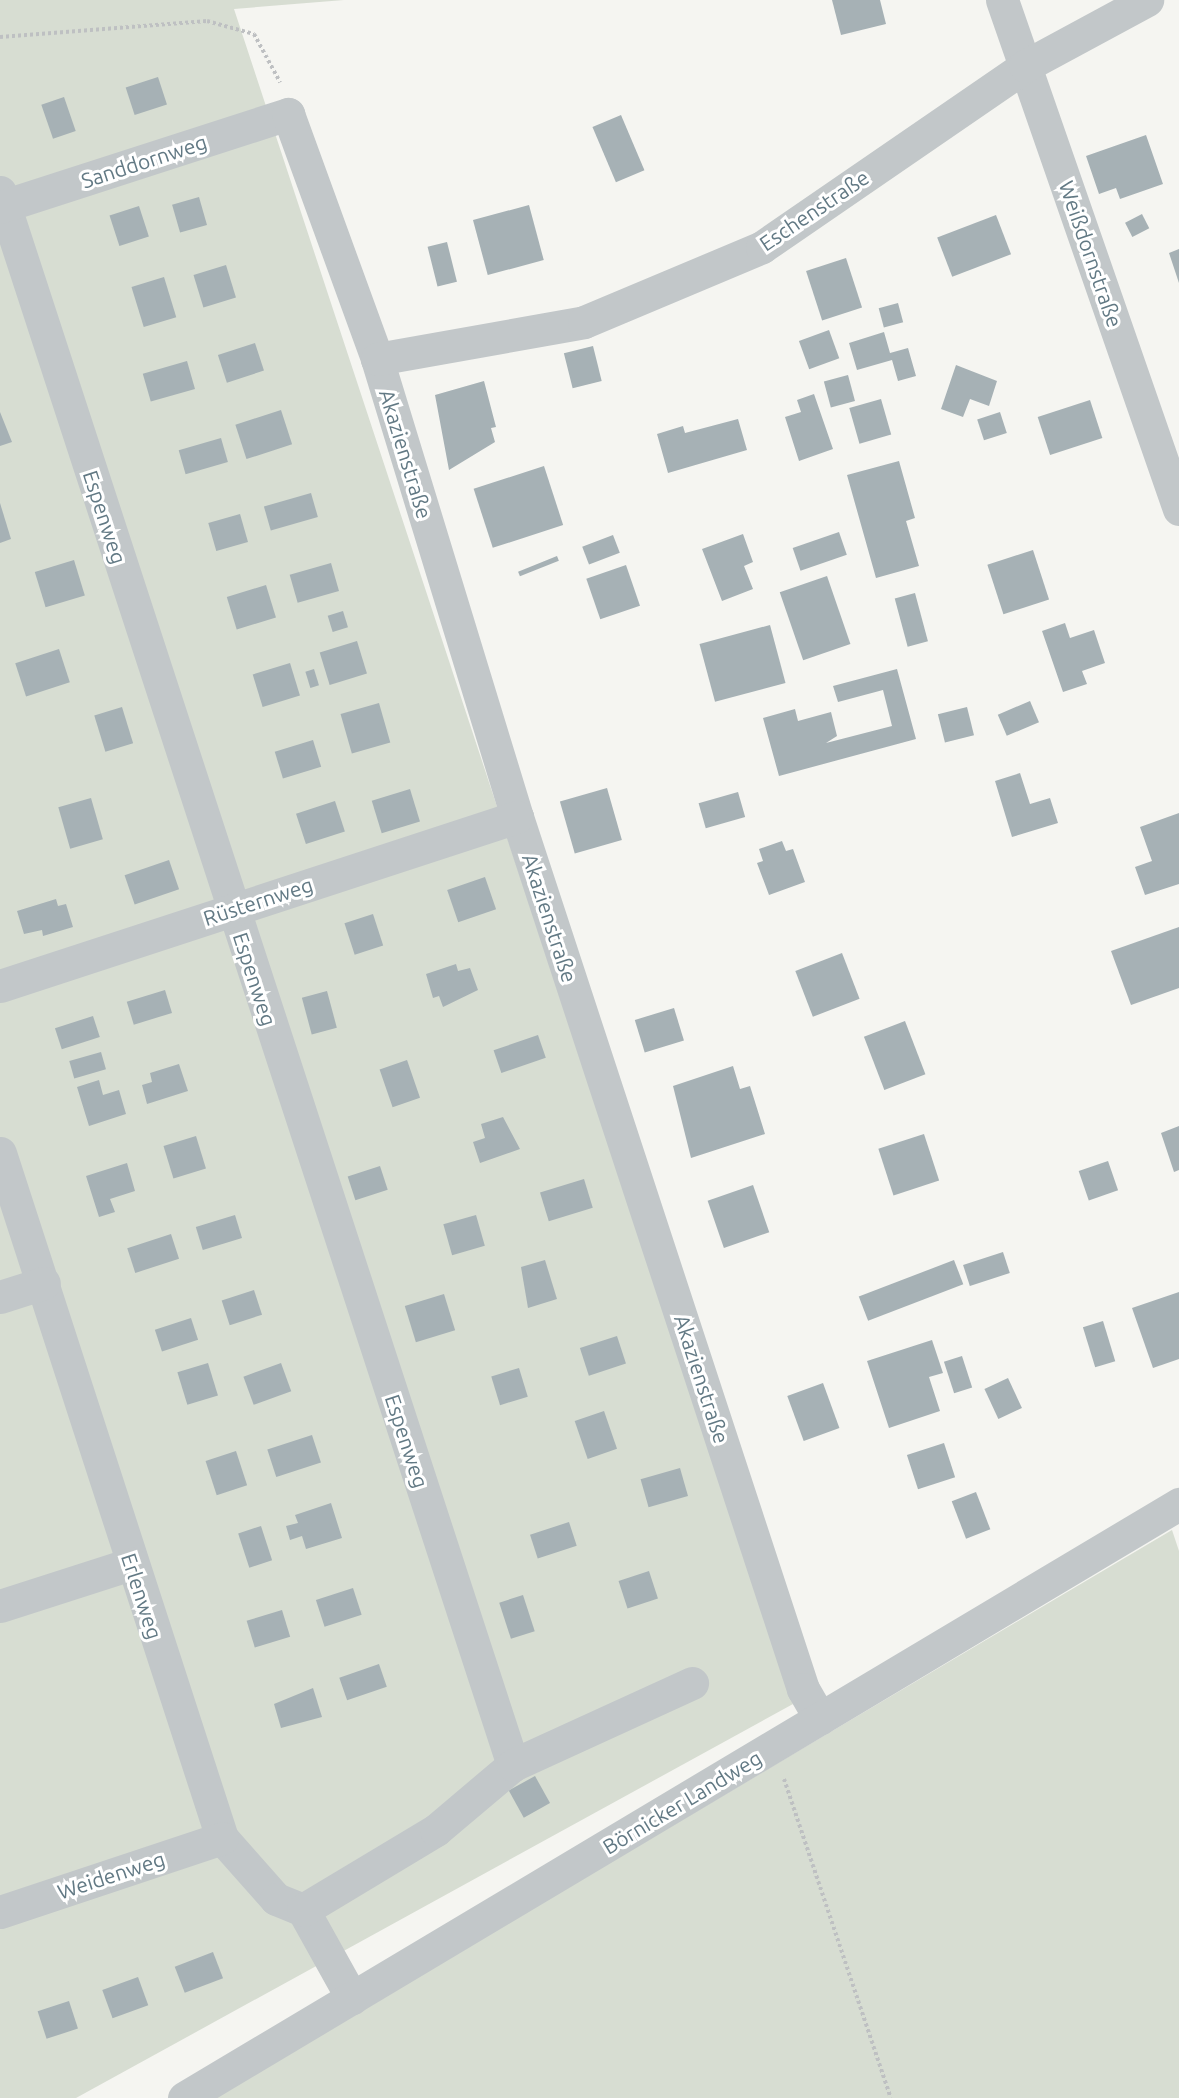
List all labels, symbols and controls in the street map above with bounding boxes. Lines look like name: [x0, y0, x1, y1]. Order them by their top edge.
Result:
street label: Sanddornweg: [78, 129, 210, 193]
street label: Eschenstraße: [754, 164, 874, 256]
street label: Weißdornstraße: [1054, 177, 1128, 331]
street label: Akazienstraße: [374, 386, 438, 522]
street label: Espenweg: [78, 467, 132, 567]
street label: Akazienstraße: [517, 851, 583, 985]
street label: Rüsternweg: [200, 871, 316, 931]
street label: Espenweg: [228, 929, 282, 1029]
street label: Akazienstraße: [669, 1312, 735, 1446]
street label: Espenweg: [380, 1391, 434, 1491]
street label: Erlenweg: [116, 1550, 168, 1642]
street label: Börnicker Landweg: [598, 1745, 766, 1859]
street label: Weidenweg: [54, 1846, 168, 1904]

